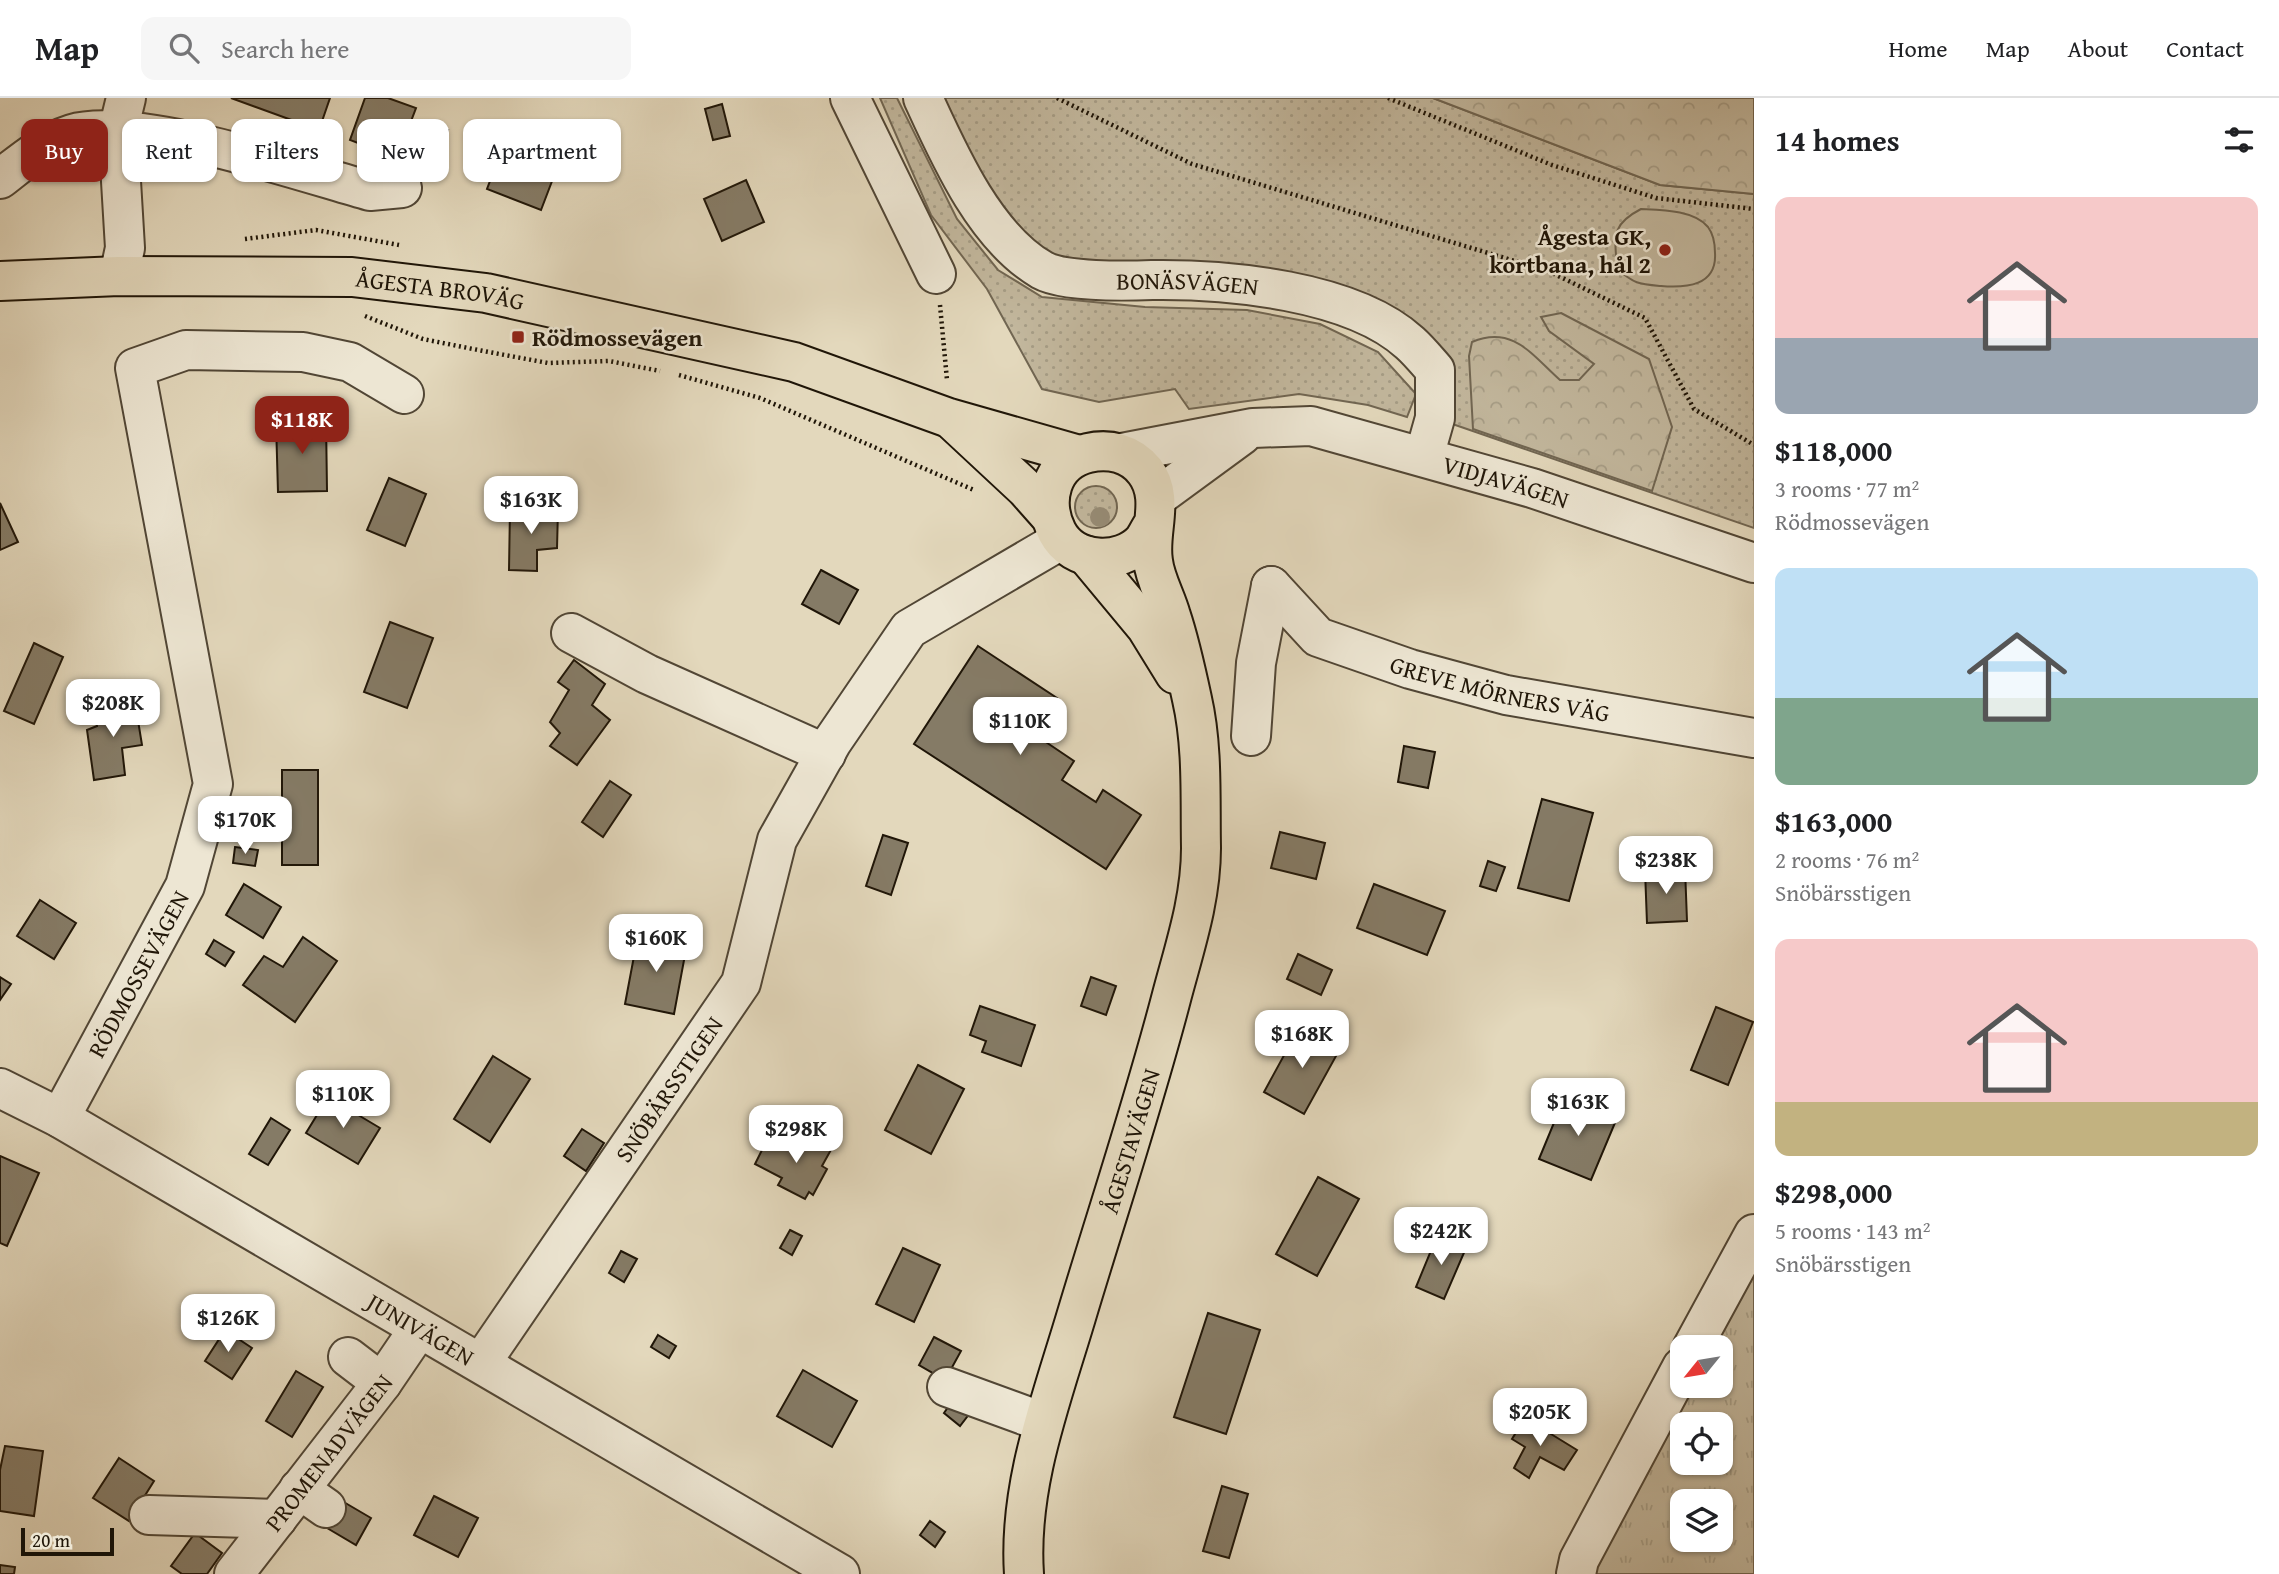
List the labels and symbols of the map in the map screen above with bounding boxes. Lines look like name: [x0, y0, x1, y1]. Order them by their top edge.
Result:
place label: Ågesta GK, kortbana, hål 2: [1489, 219, 1651, 282]
marker: Ågesta GK, kortbana, hål 2: [1657, 242, 1673, 258]
street label: ÅGESTA BROVÄG: [354, 260, 528, 319]
street label: BONÄSVÄGEN: [1116, 262, 1261, 304]
place label: Rödmossevägen: [532, 320, 702, 355]
marker: Rödmossevägen: [510, 329, 526, 345]
pin: $118K: [253, 396, 351, 456]
street label: VIDJAVÄGEN: [1439, 446, 1574, 517]
pin: $163K: [482, 476, 580, 536]
street label: GREVE MÖRNERS VÄG: [1385, 646, 1612, 730]
pin: $208K: [64, 680, 162, 739]
pin: $110K: [971, 698, 1069, 757]
pin: $170K: [196, 796, 294, 856]
pin: $238K: [1617, 836, 1715, 896]
street label: RÖDMOSSEVÄGEN: [78, 884, 197, 1063]
pin: $160K: [607, 914, 705, 974]
street label: SNÖBÄRSSTIGEN: [606, 1009, 731, 1169]
pin: $168K: [1253, 1010, 1351, 1070]
street label: ÅGESTAVÄGEN: [1091, 1064, 1168, 1218]
pin: $110K: [294, 1070, 392, 1130]
pin: $163K: [1529, 1079, 1627, 1138]
pin: $298K: [747, 1105, 845, 1165]
pin: $242K: [1392, 1208, 1490, 1267]
street label: JUNIVÄGEN: [358, 1282, 481, 1374]
pin: $126K: [179, 1294, 277, 1354]
north arrow: [1670, 1335, 1732, 1398]
street label: PROMENADVÄGEN: [256, 1366, 401, 1538]
pin: $205K: [1491, 1388, 1589, 1448]
scale bar: [21, 1525, 114, 1557]

